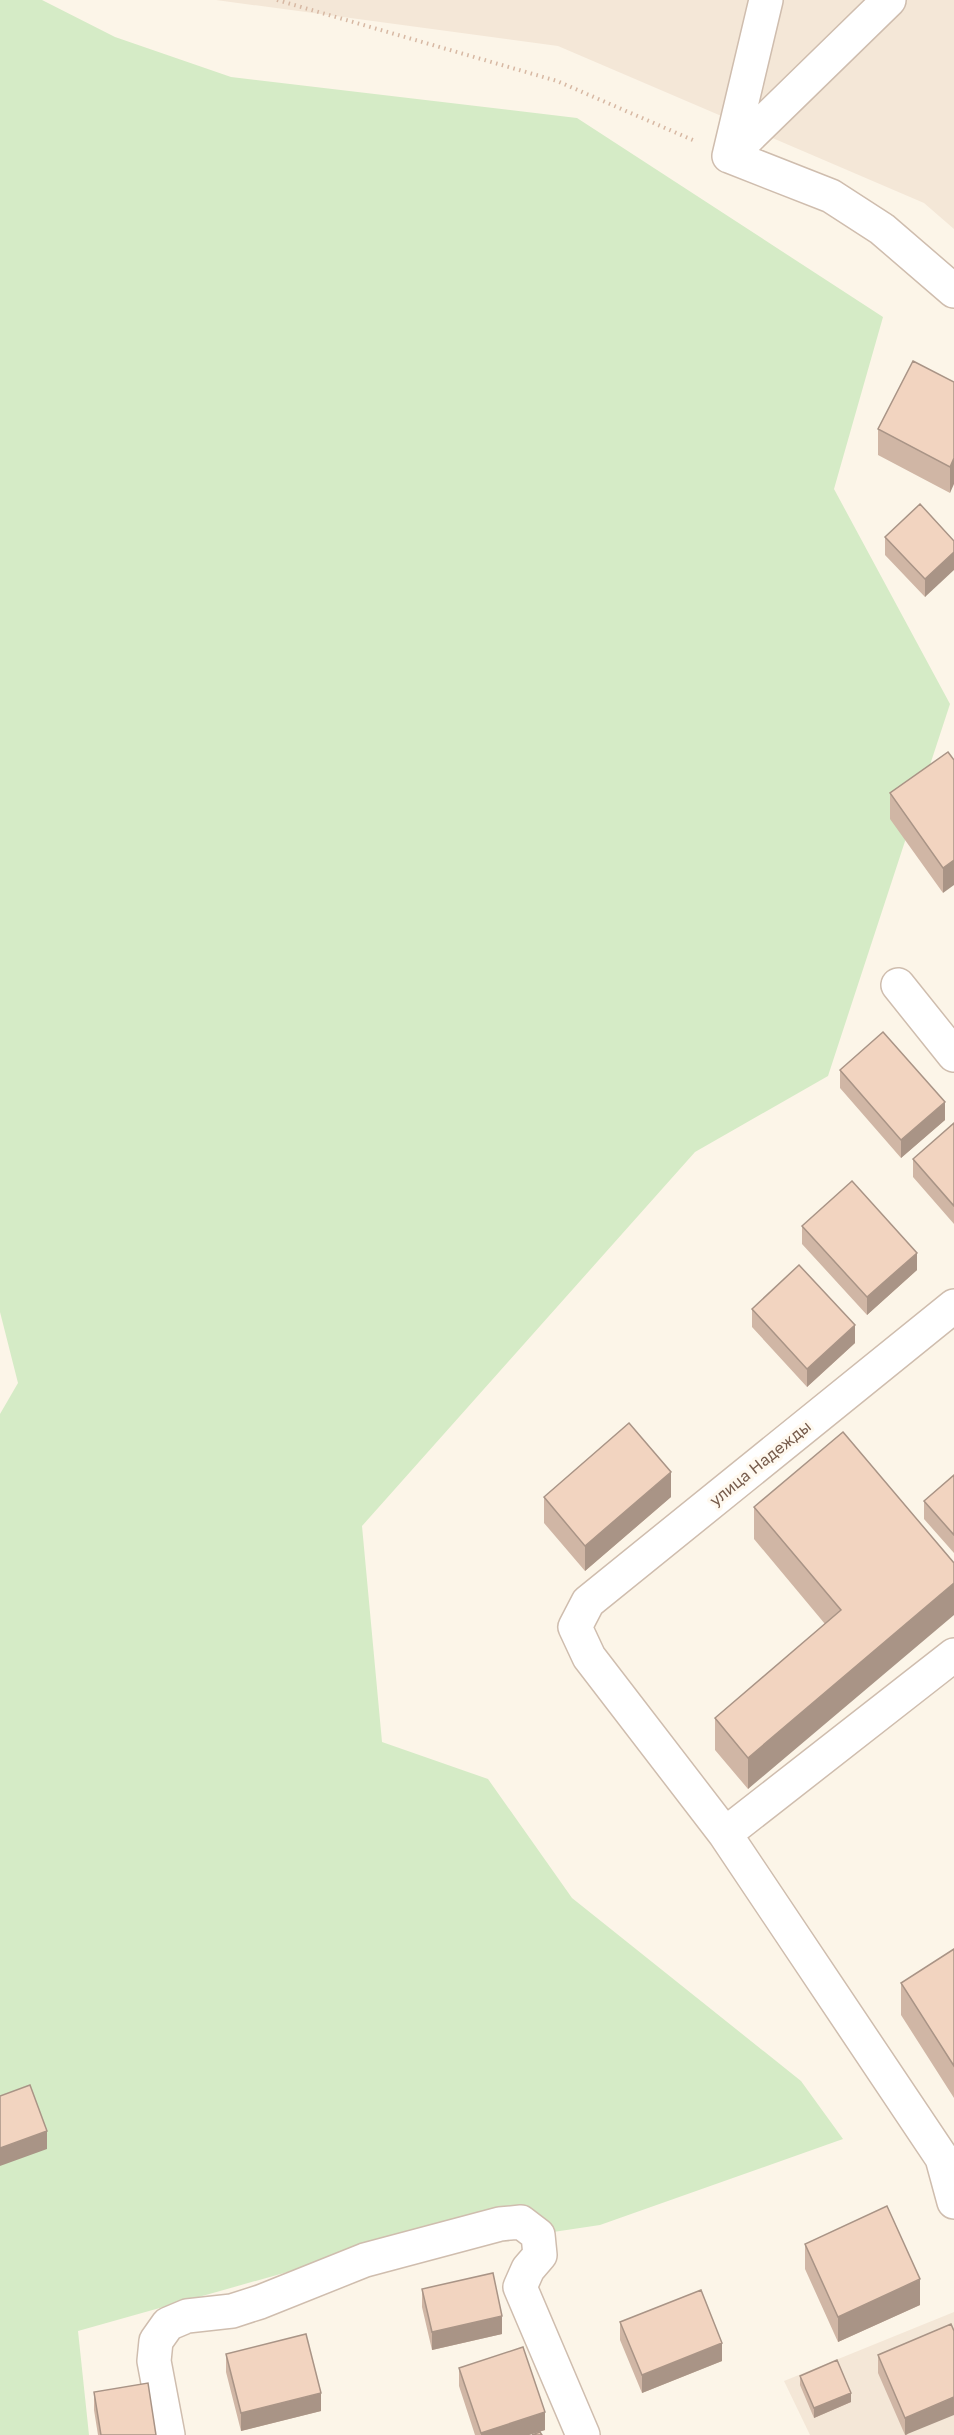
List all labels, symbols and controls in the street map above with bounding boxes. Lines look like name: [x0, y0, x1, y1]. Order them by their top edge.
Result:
street label: улица Надежды: [705, 1416, 815, 1510]

